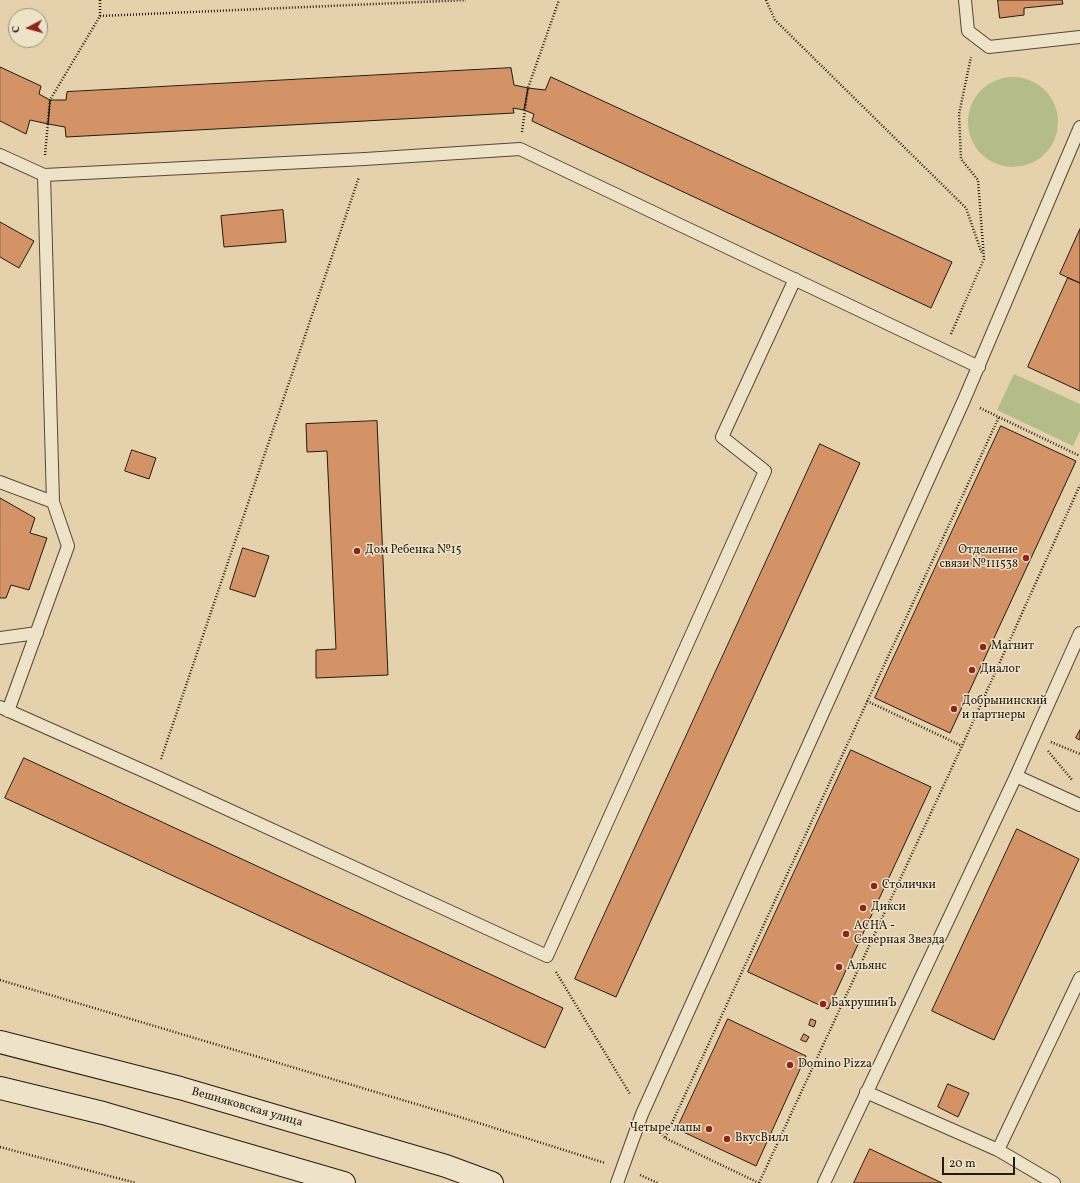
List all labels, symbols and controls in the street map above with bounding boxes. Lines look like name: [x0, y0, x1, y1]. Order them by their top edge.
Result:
north arrow: [8, 8, 48, 48]
text: С: [9, 25, 24, 34]
place label: Дом Ребенка №15: [365, 544, 461, 558]
place label: Отделение связи №111538: [939, 544, 1018, 572]
marker: Дом Ребенка №15: [352, 546, 362, 556]
marker: Отделение связи №111538: [1021, 553, 1031, 563]
place label: Магнит: [991, 640, 1034, 654]
marker: Магнит: [978, 642, 988, 652]
place label: Диалог: [980, 663, 1020, 677]
marker: Диалог: [967, 665, 977, 675]
place label: Добрынинский и партнеры: [962, 695, 1047, 723]
marker: Добрынинский и партнеры: [949, 704, 959, 714]
place label: Столички: [882, 879, 936, 893]
marker: Столички: [869, 881, 879, 891]
place label: Дикси: [871, 901, 906, 915]
marker: Дикси: [858, 903, 868, 913]
place label: АСНА - Северная Звезда: [854, 920, 945, 948]
marker: АСНА - Северная Звезда: [841, 929, 851, 939]
place label: Альянс: [847, 960, 887, 974]
marker: Альянс: [834, 962, 844, 972]
place label: БахрушинЪ: [831, 997, 897, 1011]
marker: БахрушинЪ: [818, 999, 828, 1009]
place label: Domino Pizza: [798, 1058, 872, 1072]
marker: Domino Pizza: [785, 1060, 795, 1070]
street label: Вешняковская улица: [190, 1085, 304, 1131]
place label: Четыре лапы: [630, 1122, 701, 1136]
marker: Четыре лапы: [704, 1124, 714, 1134]
place label: ВкусВилл: [735, 1132, 788, 1146]
marker: ВкусВилл: [722, 1134, 732, 1144]
scale bar: [944, 1149, 1017, 1175]
text: 20 m: [949, 1156, 976, 1172]

